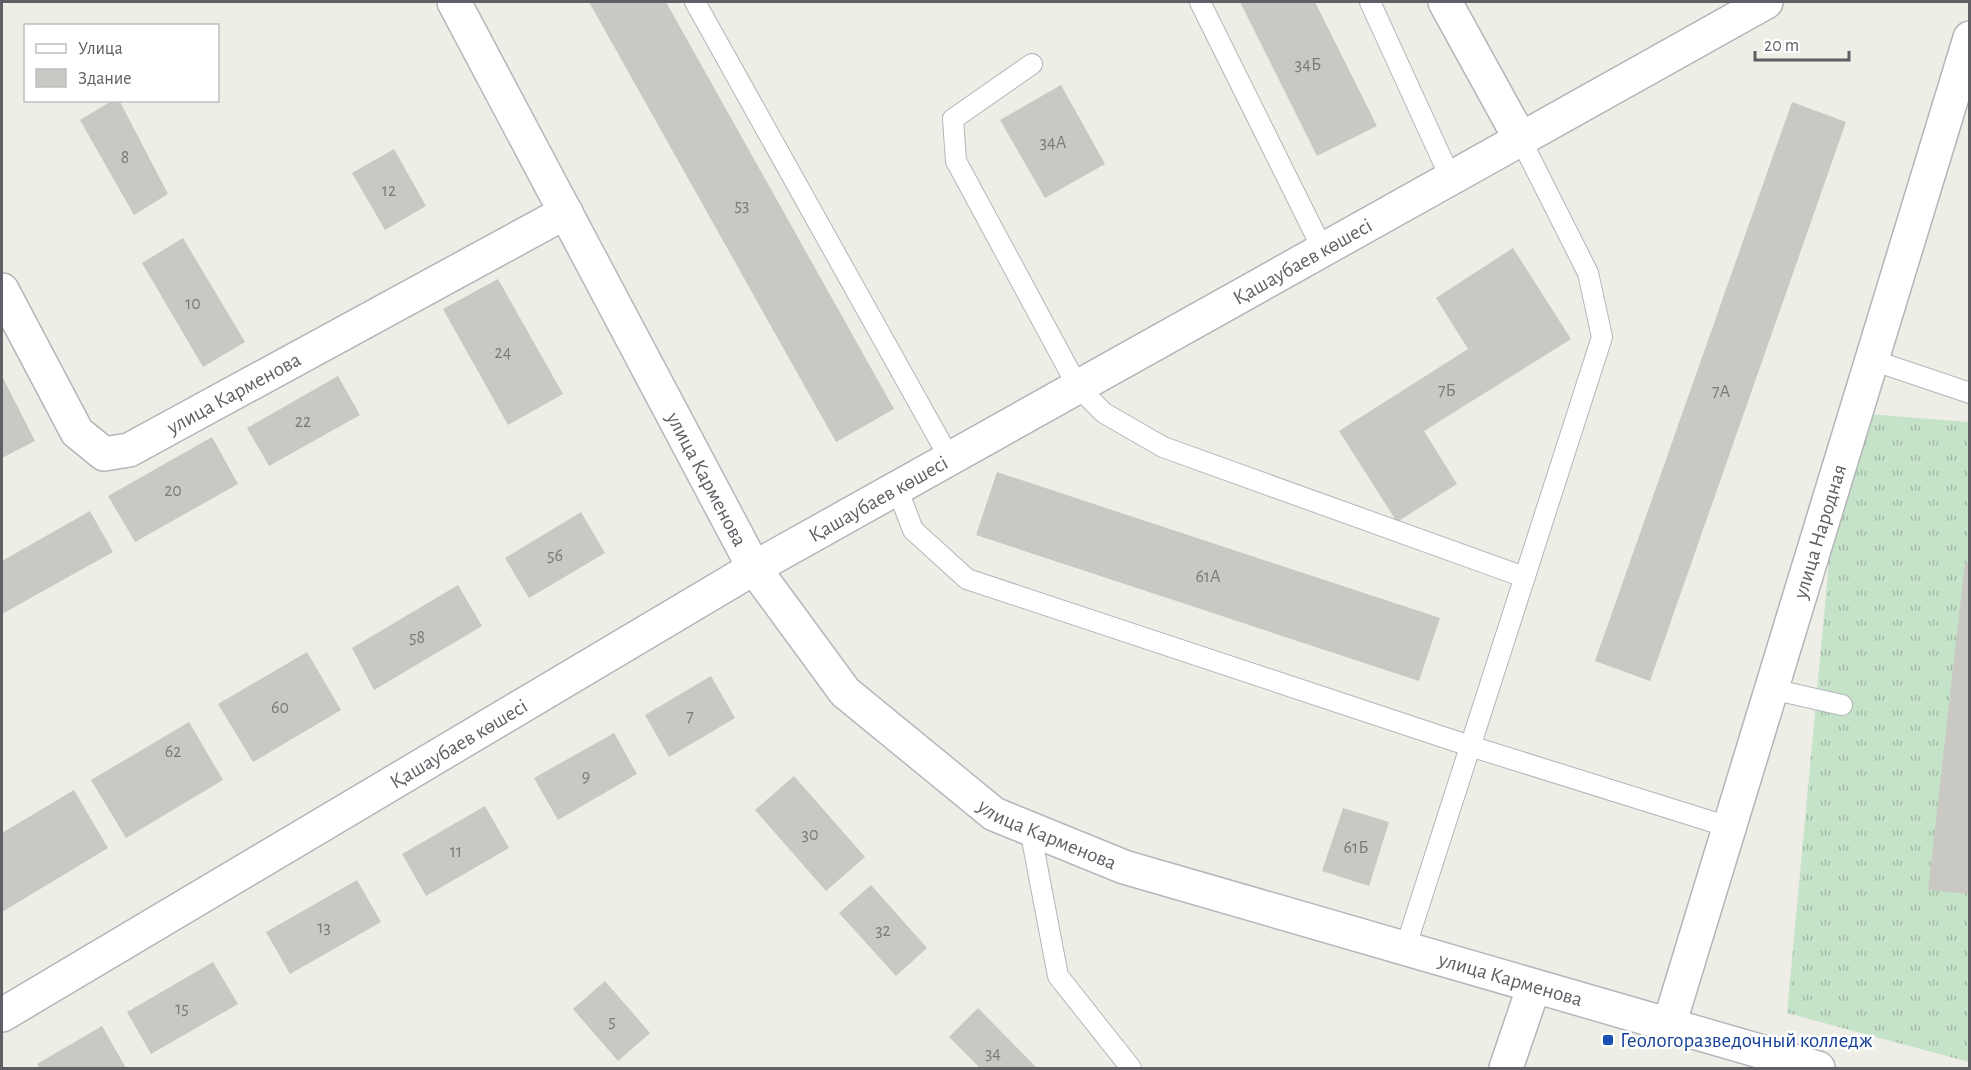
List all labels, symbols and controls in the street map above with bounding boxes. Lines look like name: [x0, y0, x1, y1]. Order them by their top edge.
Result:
legend: [24, 24, 219, 102]
scale bar: [1755, 24, 1850, 62]
text: 20 m: [1764, 37, 1799, 55]
text: Улица: [78, 40, 123, 58]
house number: 34Б: [1295, 56, 1321, 74]
text: Здание: [78, 70, 132, 88]
house number: 34А: [1040, 134, 1067, 152]
house number: 8: [121, 149, 129, 167]
house number: 12: [382, 182, 396, 200]
house number: 53: [735, 197, 749, 215]
street label: Қашаубаев көшесі: [1229, 215, 1376, 309]
house number: 10: [185, 295, 201, 313]
house number: 24: [495, 344, 512, 362]
street label: улица Карменова: [163, 348, 305, 439]
house number: 7Б: [1438, 382, 1456, 400]
house number: 7А: [1712, 383, 1730, 401]
street label: улица Карменова: [662, 408, 751, 550]
house number: 22: [295, 413, 311, 431]
street label: Қашаубаев көшесі: [805, 452, 951, 546]
street label: улица Народная: [1789, 462, 1850, 602]
house number: 20: [164, 482, 182, 500]
house number: 56: [547, 547, 563, 565]
house number: 61А: [1195, 568, 1221, 586]
house number: 58: [409, 629, 425, 647]
street label: Қашаубаев көшесі: [386, 695, 531, 793]
house number: 60: [271, 699, 289, 717]
house number: 7: [686, 708, 694, 726]
house number: 62: [165, 743, 181, 761]
house number: 9: [582, 768, 590, 786]
street label: улица Карменова: [973, 795, 1120, 874]
house number: 30: [802, 826, 818, 844]
house number: 61Б: [1344, 839, 1368, 857]
house number: 11: [450, 843, 462, 861]
house number: 13: [317, 919, 331, 937]
house number: 32: [875, 922, 891, 940]
street label: улица Карменова: [1435, 948, 1585, 1010]
house number: 15: [175, 1000, 189, 1018]
house number: 5: [608, 1013, 616, 1031]
place label: Геологоразведочный колледж: [1620, 1030, 1873, 1051]
marker: Геологоразведочный колледж: [1601, 1033, 1615, 1047]
house number: 34: [985, 1045, 1001, 1063]

